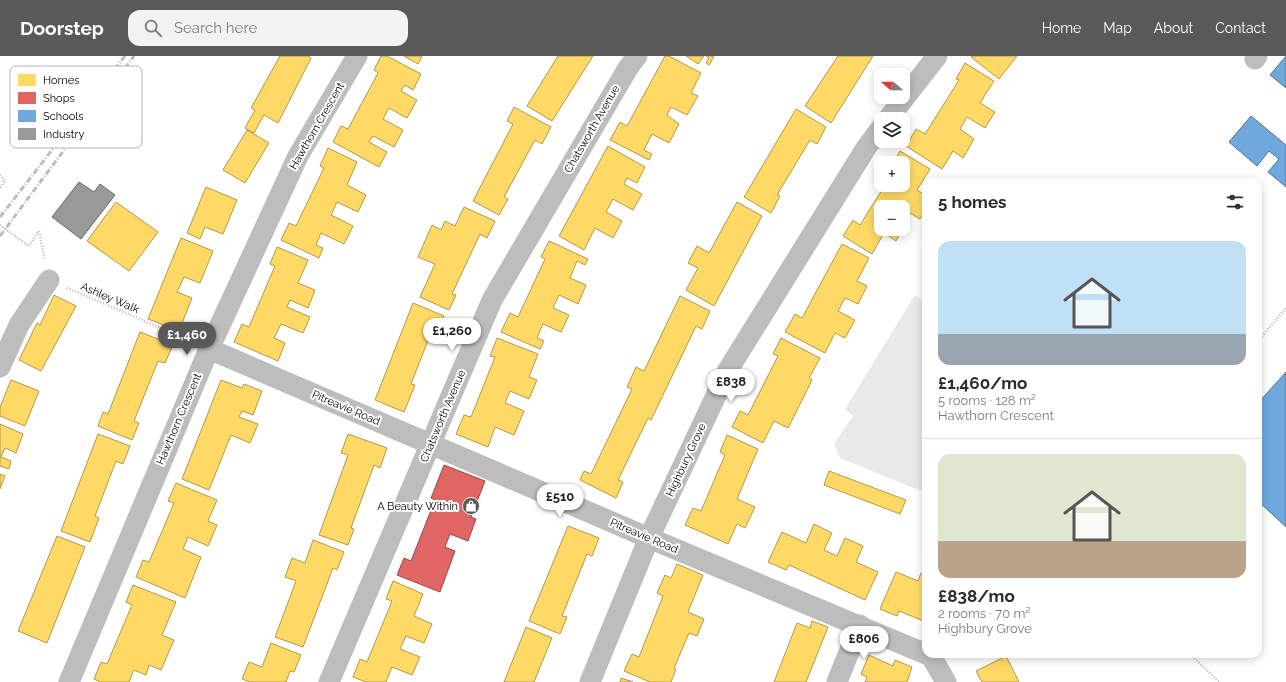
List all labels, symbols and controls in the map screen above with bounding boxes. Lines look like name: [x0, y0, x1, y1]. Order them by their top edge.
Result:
search box: [128, 10, 408, 46]
text: Doorstep: [20, 17, 104, 39]
icon: search: [142, 17, 164, 39]
text: Search here: [174, 19, 257, 37]
text: Home: [1042, 20, 1081, 36]
text: Map: [1103, 20, 1132, 36]
text: About: [1154, 20, 1193, 36]
text: Contact: [1215, 20, 1266, 36]
legend: [10, 66, 142, 148]
north arrow: [874, 68, 910, 104]
map controls: [874, 68, 910, 236]
text: Homes: [43, 74, 79, 87]
street label: Hawthorn Crescent: [287, 80, 347, 172]
street label: Chatsworth Avenue: [562, 82, 623, 175]
text: Shops: [43, 92, 75, 105]
text: Schools: [43, 110, 84, 123]
button: layers: [874, 112, 910, 148]
text: Industry: [43, 128, 84, 141]
button: +: [874, 156, 910, 192]
icon: filters: [1224, 191, 1246, 213]
text: 5 homes: [938, 192, 1006, 212]
button: −: [874, 200, 910, 236]
icon: home: [1056, 267, 1128, 339]
street label: Ashley Walk: [79, 280, 141, 316]
pin: £1,260: [419, 318, 485, 352]
pin: £1,460: [154, 322, 220, 356]
text: £1,260: [432, 323, 472, 338]
text: £1,460: [167, 327, 207, 342]
street label: Chatsworth Avenue: [418, 367, 469, 464]
pin: £838: [707, 369, 755, 403]
street label: Hawthorn Crescent: [154, 371, 204, 467]
text: £1,460/mo: [938, 373, 1027, 393]
text: £838: [716, 374, 746, 389]
street label: Pitreavie Road: [310, 388, 382, 428]
text: 5 rooms · 128 m²: [938, 393, 1036, 408]
text: Hawthorn Crescent: [938, 408, 1054, 423]
street label: Highbury Grove: [663, 421, 709, 499]
icon: home: [1056, 480, 1128, 552]
pin: £510: [536, 484, 584, 518]
text: £510: [546, 489, 574, 504]
shop icon: A Beauty Within: [461, 496, 481, 516]
place label: A Beauty Within: [377, 500, 458, 513]
street label: Pitreavie Road: [608, 516, 680, 556]
text: £838/mo: [938, 586, 1015, 606]
text: 2 rooms · 70 m²: [938, 606, 1030, 621]
text: Highbury Grove: [938, 621, 1032, 636]
pin: £806: [840, 626, 888, 660]
text: £806: [849, 631, 879, 646]

